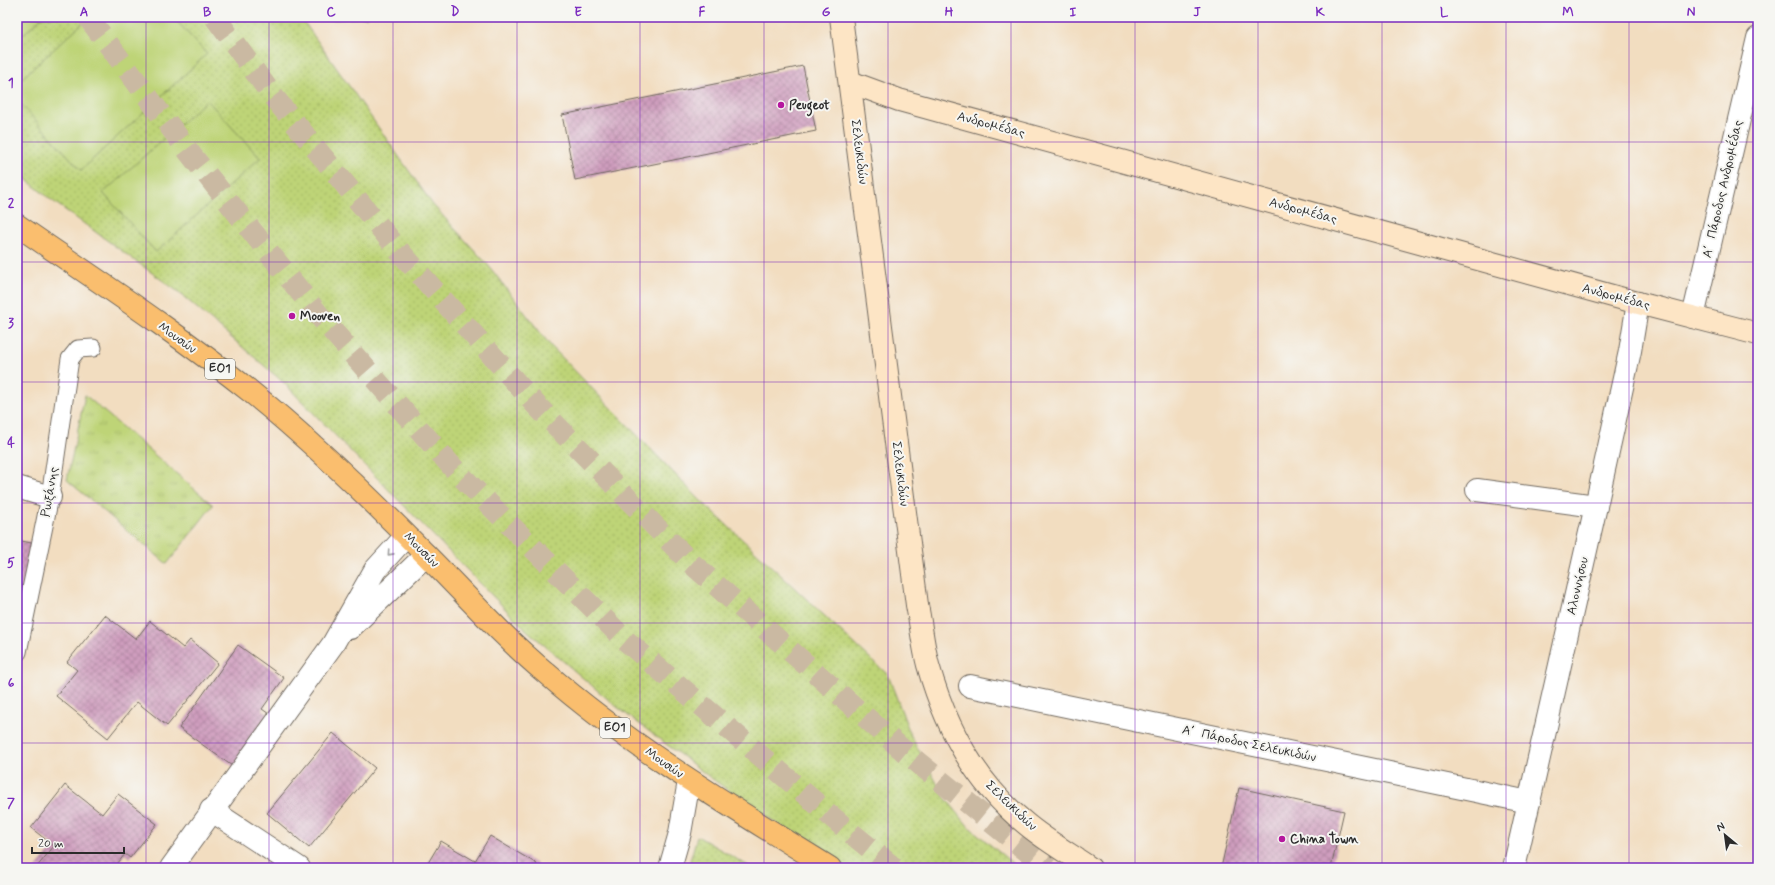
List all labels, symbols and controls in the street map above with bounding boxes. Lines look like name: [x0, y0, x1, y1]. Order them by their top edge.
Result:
text: A: [80, 4, 88, 21]
text: B: [203, 4, 212, 21]
text: C: [326, 4, 336, 21]
text: D: [451, 4, 460, 21]
text: E: [574, 4, 582, 21]
text: F: [699, 4, 706, 21]
text: G: [822, 4, 831, 21]
text: H: [945, 4, 954, 21]
text: I: [1070, 4, 1077, 21]
text: J: [1193, 4, 1201, 21]
text: K: [1315, 4, 1325, 21]
text: L: [1440, 4, 1449, 21]
text: M: [1562, 4, 1574, 21]
text: N: [1687, 4, 1696, 21]
text: 1: [8, 75, 14, 92]
place label: Peugeot: [789, 97, 830, 117]
marker: Peugeot: [776, 100, 786, 110]
street label: Ανδρομέδας: [955, 108, 1027, 142]
street label: Α΄ Πάροδος Ανδρομέδας: [1699, 118, 1747, 260]
street label: Σελευκιδών: [847, 119, 871, 186]
street label: Ανδρομέδας: [1267, 194, 1339, 228]
text: 2: [8, 195, 15, 212]
street label: Ανδρομέδας: [1580, 280, 1652, 314]
place label: Mooven: [300, 308, 341, 325]
marker: Mooven: [287, 311, 297, 321]
text: 3: [8, 315, 14, 332]
street label: Μουσών: [154, 318, 200, 358]
road number: ΕΟ1: [205, 359, 235, 379]
text: 4: [7, 435, 15, 452]
street label: Σελευκιδών: [888, 441, 912, 508]
street label: Ρωξάνης: [37, 465, 63, 518]
street label: Μουσών: [399, 528, 443, 572]
one-way arrow: [388, 548, 395, 555]
text: 5: [7, 555, 15, 572]
street label: Αλοννήσου: [1563, 555, 1593, 617]
text: 6: [8, 675, 15, 692]
road number: ΕΟ1: [600, 718, 630, 738]
street label: Α΄ Πάροδος Σελευκιδών: [1180, 721, 1318, 767]
street label: Μουσών: [641, 743, 687, 783]
street label: Σελευκιδών: [982, 777, 1041, 835]
text: 7: [7, 795, 15, 812]
north arrow: [1705, 815, 1745, 855]
text: N: [1714, 819, 1727, 835]
scale bar: [32, 829, 124, 855]
place label: China Town: [1290, 831, 1359, 848]
marker: China Town: [1277, 834, 1287, 844]
text: 20 m: [38, 836, 64, 852]

